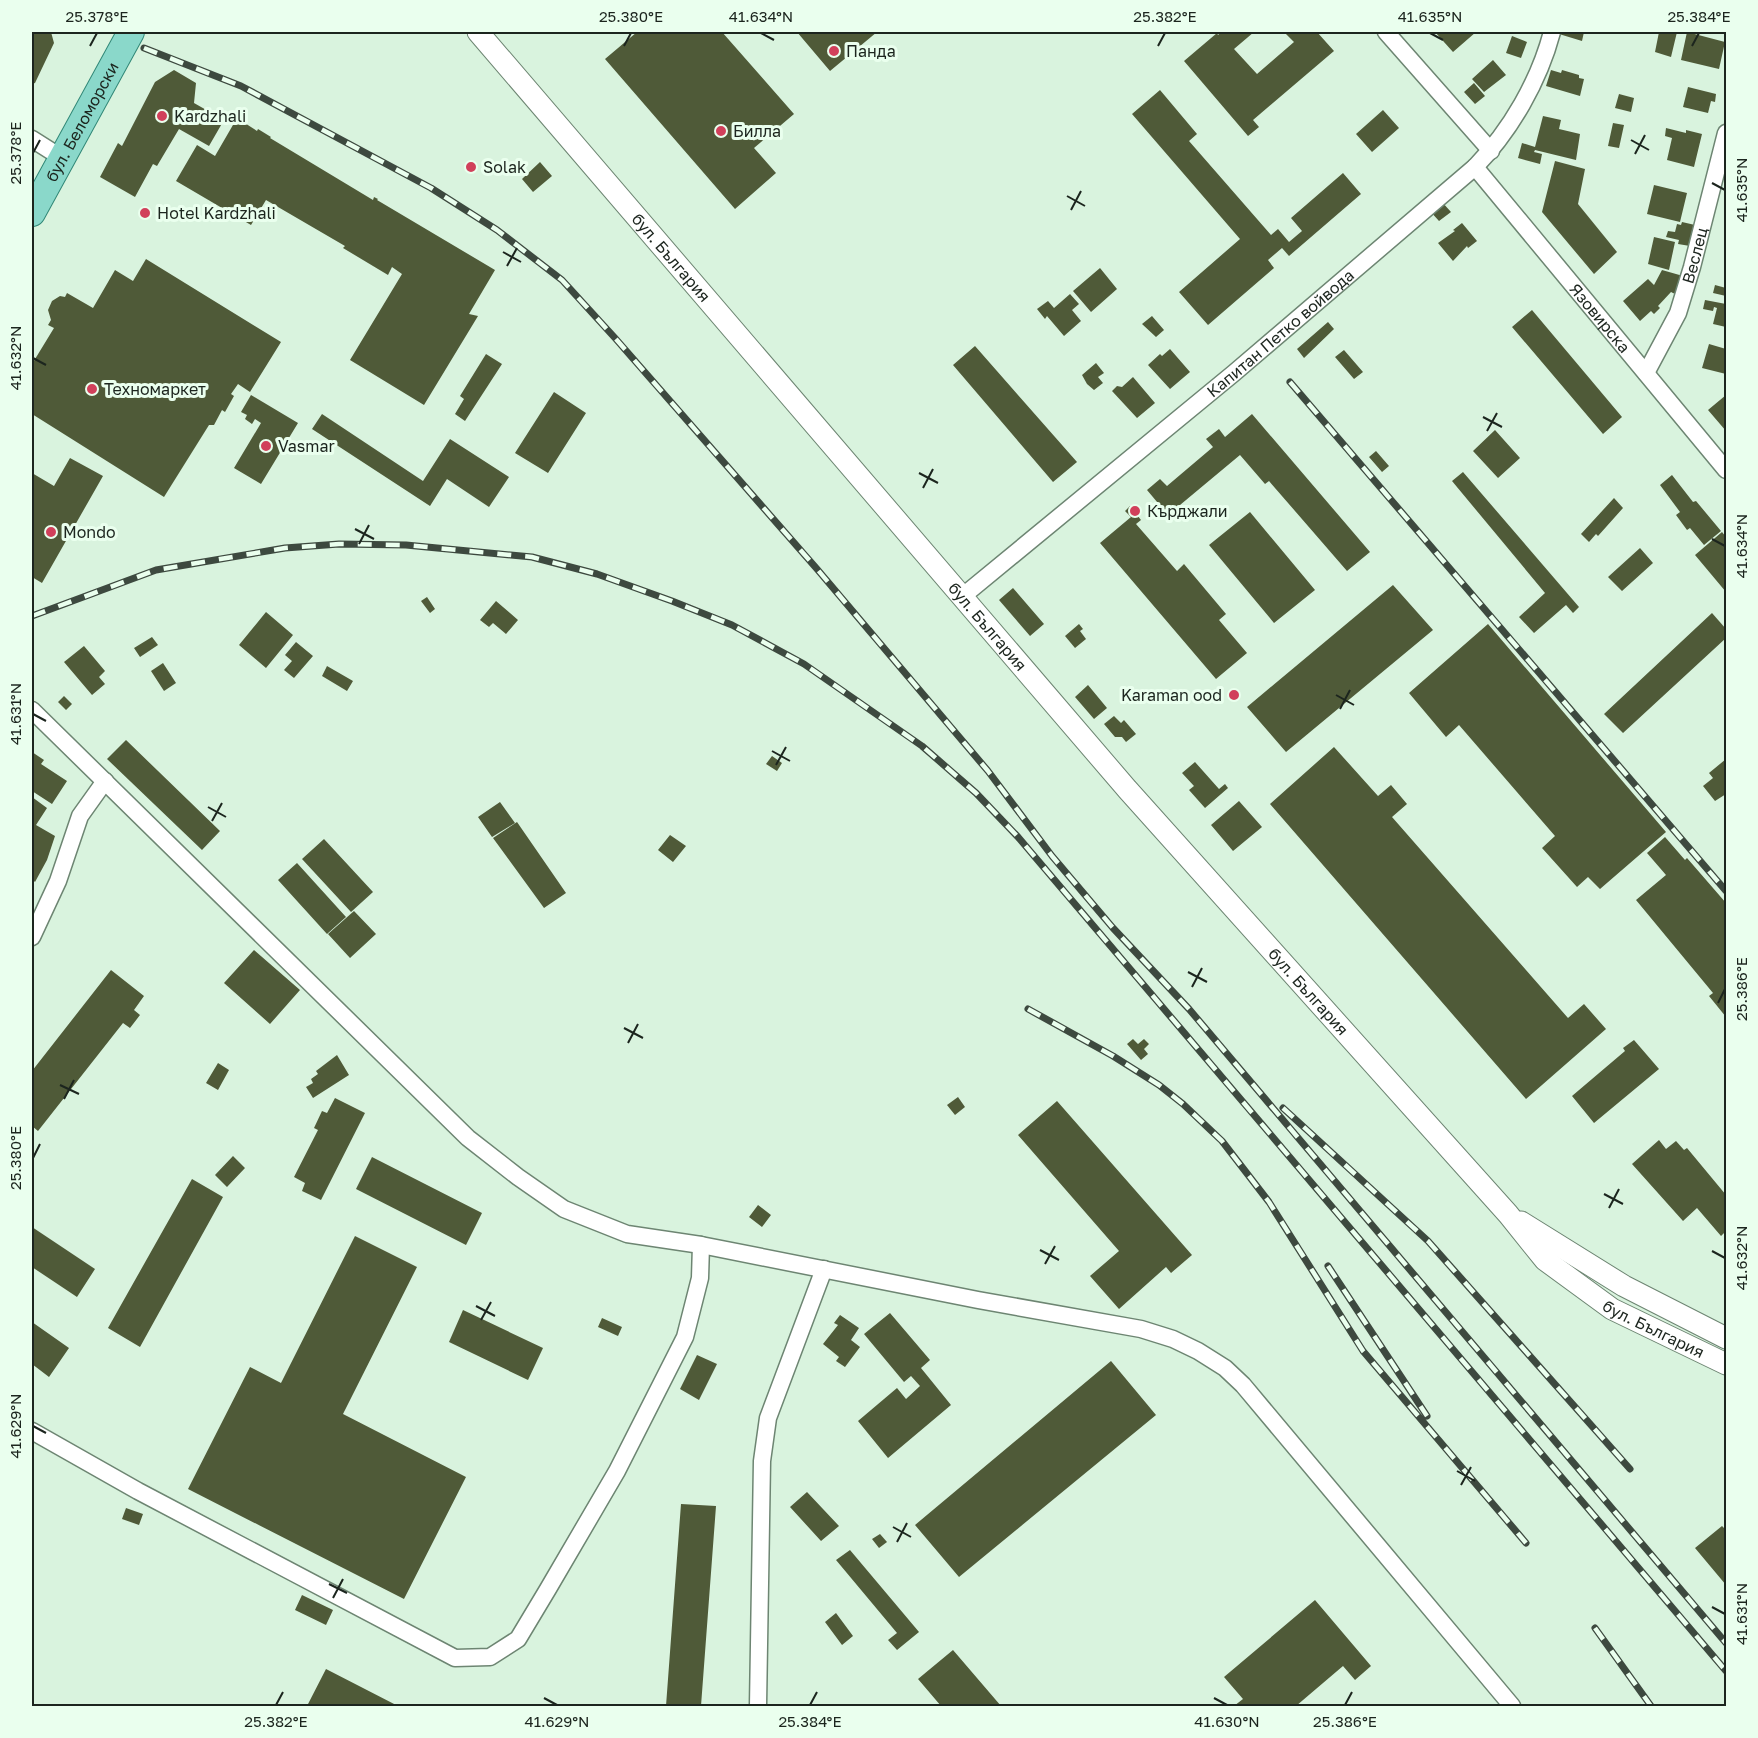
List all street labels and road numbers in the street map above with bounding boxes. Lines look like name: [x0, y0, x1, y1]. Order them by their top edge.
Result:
street label: бул. Беломорски: [41, 58, 123, 185]
street label: бул. България: [628, 209, 715, 306]
street label: Веслец: [1678, 225, 1712, 286]
street label: Капитан Петко войвода: [1203, 265, 1358, 401]
street label: Язовирска: [1565, 279, 1635, 357]
street label: бул. България: [944, 578, 1031, 675]
street label: бул. България: [1264, 944, 1353, 1039]
street label: бул. България: [1599, 1296, 1708, 1362]

